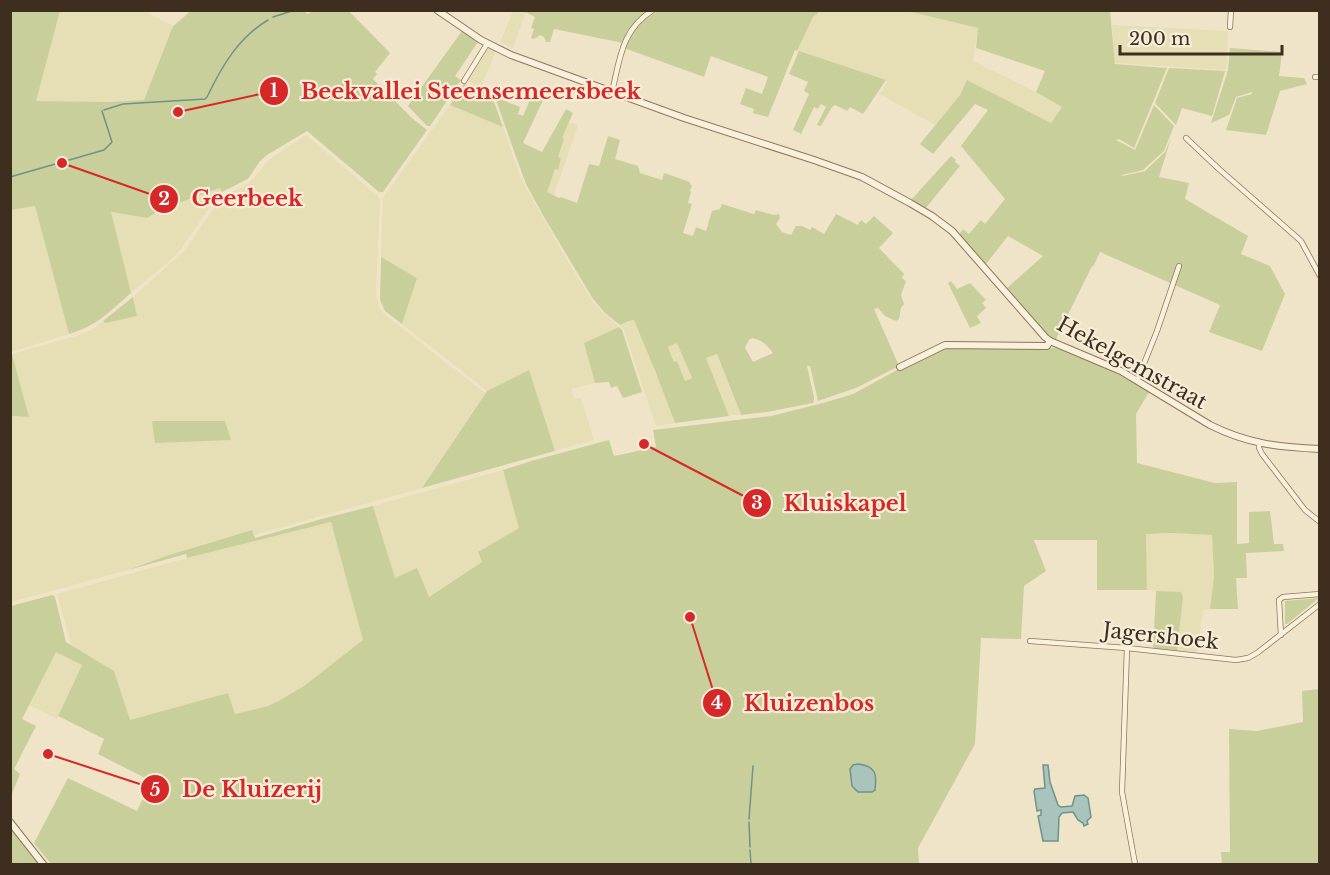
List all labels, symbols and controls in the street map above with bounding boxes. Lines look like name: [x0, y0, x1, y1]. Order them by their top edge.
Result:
scale bar: [1120, 18, 1282, 56]
text: 200 m: [1129, 28, 1190, 50]
callout: Beekvallei Steensemeersbeek: [259, 71, 653, 111]
text: Beekvallei Steensemeersbeek: [301, 78, 642, 105]
text: 1: [270, 80, 278, 102]
callout: Geerbeek: [149, 179, 315, 219]
text: Geerbeek: [191, 185, 303, 212]
text: 2: [158, 188, 170, 210]
street label: Hekelgemstraat: [1052, 311, 1212, 415]
callout: Kluiskapel: [742, 483, 919, 523]
text: Kluiskapel: [784, 490, 907, 517]
text: 3: [751, 492, 763, 514]
street label: Jagershoek: [1099, 617, 1220, 655]
callout: Kluizenbos: [702, 683, 886, 723]
text: Kluizenbos: [744, 690, 874, 717]
text: 4: [711, 692, 723, 714]
callout: De Kluizerij: [140, 769, 333, 809]
text: De Kluizerij: [182, 776, 322, 803]
text: 5: [150, 779, 160, 801]

